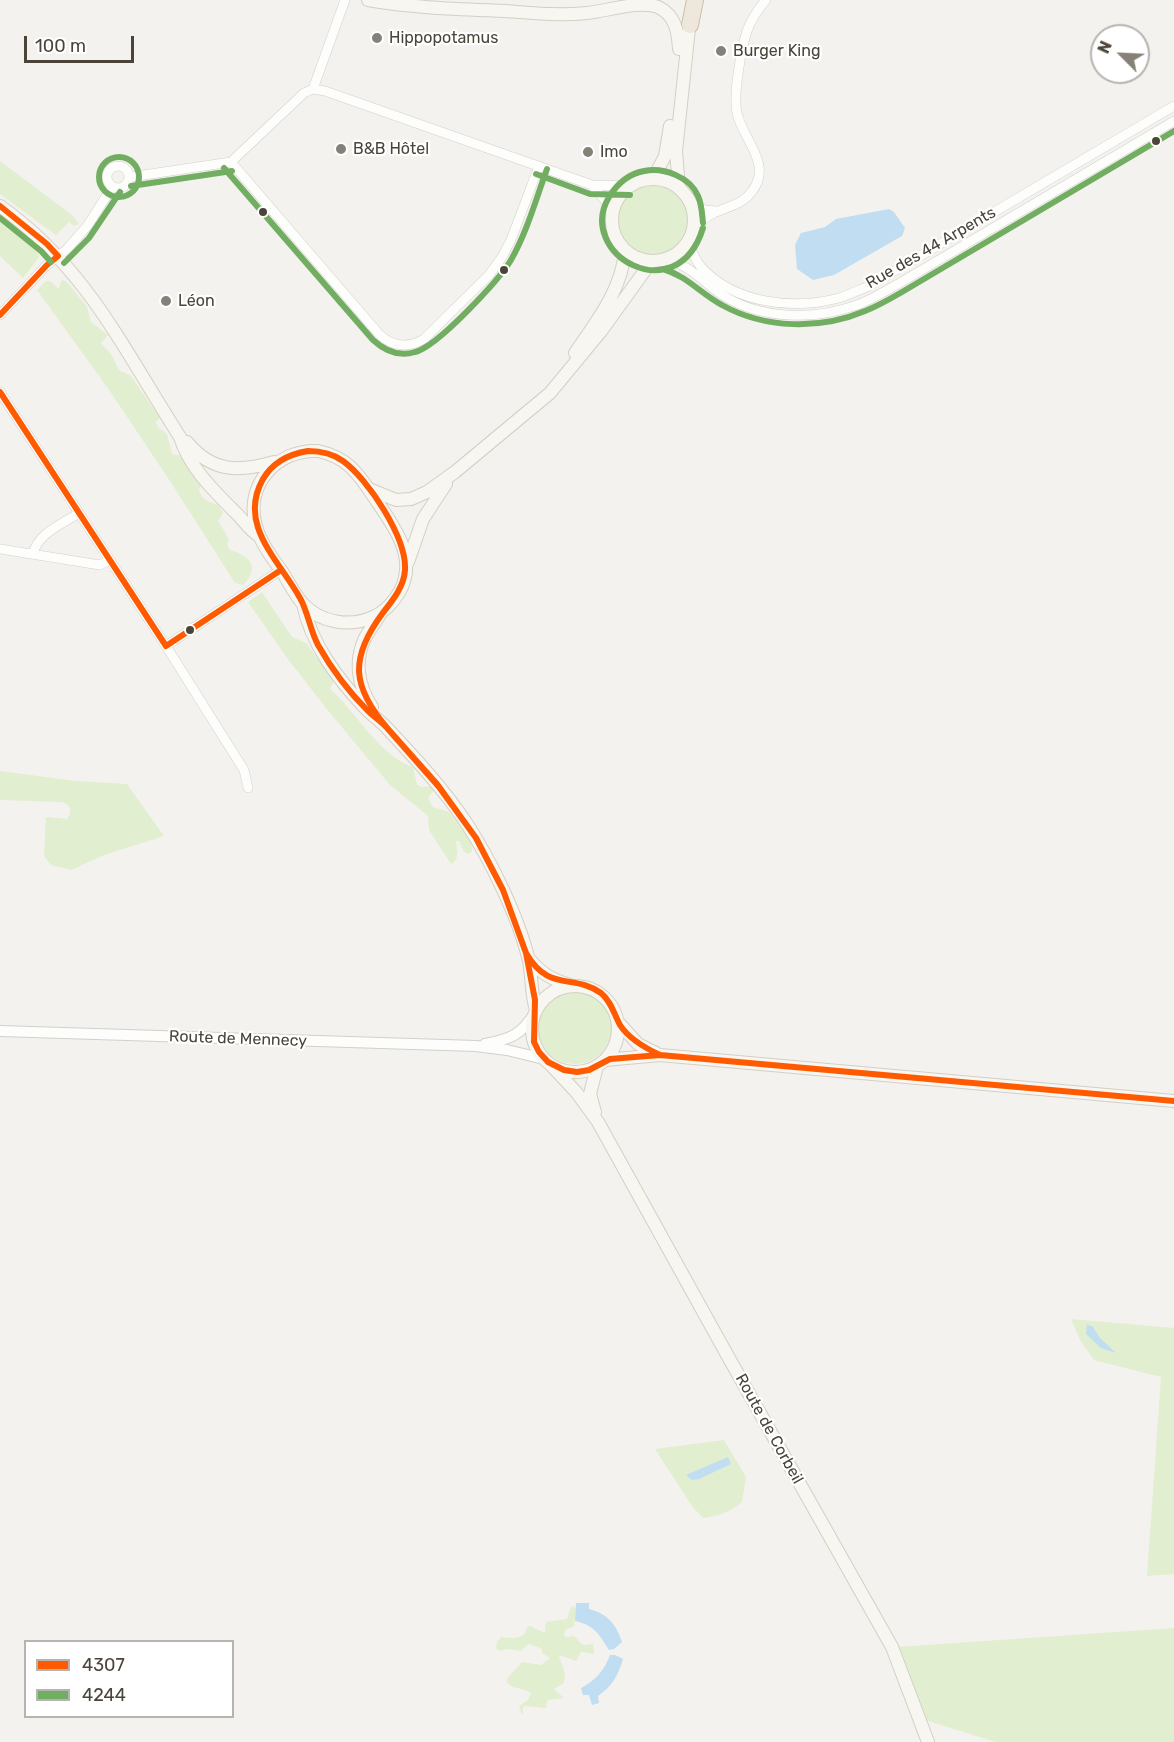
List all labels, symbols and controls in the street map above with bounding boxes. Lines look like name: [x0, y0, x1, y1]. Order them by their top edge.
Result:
scale bar: [27, 24, 136, 62]
north arrow: [1090, 24, 1150, 84]
place label: Hippopotamus: [389, 28, 498, 48]
marker: Hippopotamus: [370, 31, 384, 45]
text: 100 m: [35, 35, 86, 57]
text: N: [1094, 38, 1116, 56]
place label: Burger King: [733, 41, 820, 61]
marker: Burger King: [714, 44, 728, 58]
unlabelled marker: [1150, 135, 1162, 147]
place label: B&B Hôtel: [353, 139, 429, 159]
marker: B&B Hôtel: [334, 142, 348, 156]
place label: Imo: [600, 142, 628, 162]
marker: Imo: [581, 145, 595, 159]
street label: Rue des 44 Arpents: [863, 203, 999, 293]
unlabelled marker: [257, 206, 269, 218]
unlabelled marker: [498, 264, 510, 276]
place label: Léon: [178, 291, 215, 311]
marker: Léon: [159, 294, 173, 308]
unlabelled marker: [184, 624, 196, 636]
street label: Route de Mennecy: [169, 1027, 307, 1051]
street label: Route de Corbeil: [731, 1371, 807, 1487]
legend: [24, 1640, 234, 1718]
text: 4307: [82, 1654, 125, 1676]
text: 4244: [82, 1684, 126, 1706]

